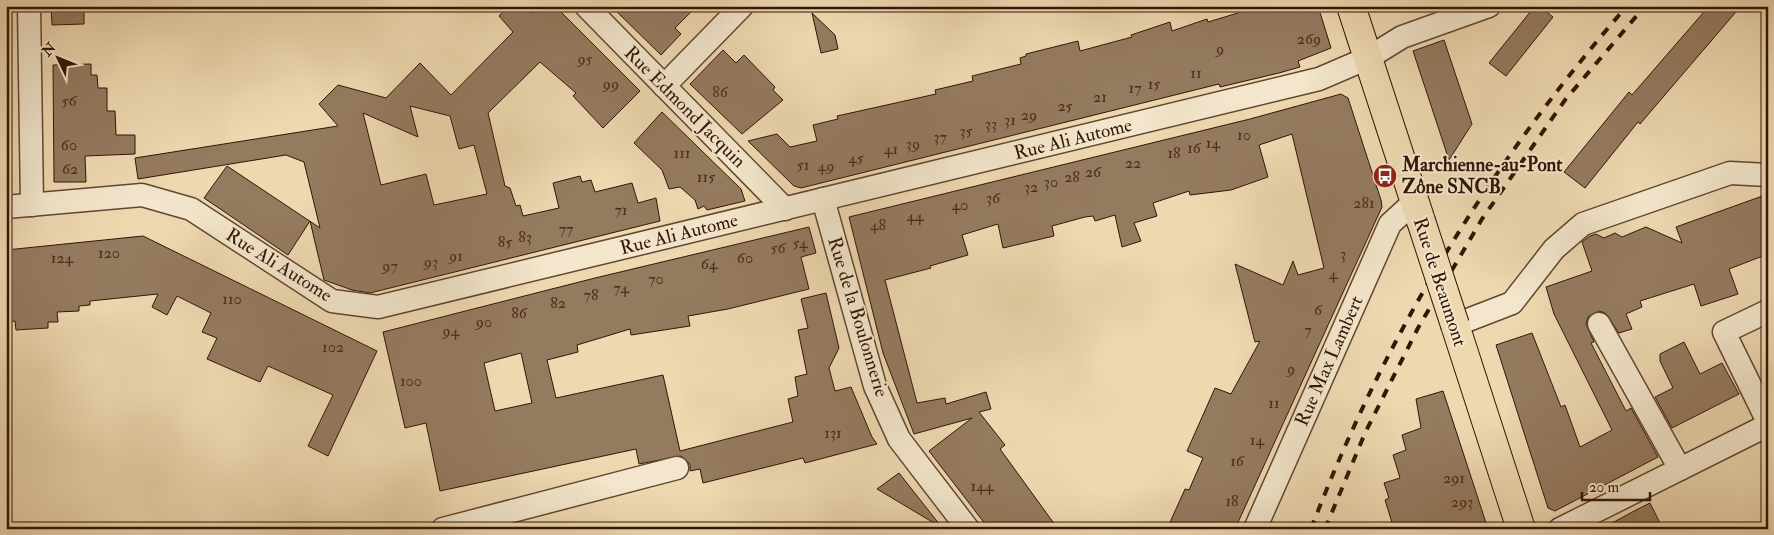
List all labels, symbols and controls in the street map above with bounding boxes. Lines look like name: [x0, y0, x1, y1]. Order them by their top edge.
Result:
house number: 269: [1297, 29, 1321, 49]
north arrow: [32, 32, 82, 82]
text: N: [38, 39, 60, 61]
house number: 9: [1215, 39, 1224, 59]
street label: Rue Edmond Jacquin: [619, 41, 751, 173]
house number: 95: [576, 49, 593, 69]
house number: 11: [1190, 63, 1202, 83]
house number: 99: [602, 74, 619, 94]
house number: 15: [1148, 74, 1160, 94]
house number: 17: [1128, 78, 1142, 98]
house number: 86: [712, 82, 729, 102]
house number: 21: [1093, 87, 1107, 107]
house number: 56: [61, 91, 77, 111]
house number: 25: [1057, 96, 1073, 116]
house number: 29: [1021, 105, 1037, 125]
house number: 31: [1004, 110, 1016, 130]
street label: Rue Ali Autome: [1011, 113, 1135, 165]
house number: 33: [985, 114, 997, 134]
house number: 35: [959, 121, 973, 141]
house number: 10: [1237, 125, 1251, 145]
house number: 37: [933, 127, 947, 147]
house number: 14: [1206, 133, 1222, 153]
house number: 39: [906, 134, 920, 154]
house number: 60: [61, 135, 77, 155]
house number: 16: [1187, 138, 1202, 158]
house number: 41: [884, 139, 898, 159]
house number: 111: [673, 143, 691, 163]
house number: 18: [1167, 143, 1181, 163]
house number: 45: [848, 148, 864, 168]
house number: 22: [1125, 153, 1141, 173]
place label: Marchienne-au-Pont Zône SNCB: [1401, 153, 1563, 199]
house number: 51: [797, 155, 809, 175]
house number: 49: [818, 156, 834, 176]
house number: 62: [62, 159, 78, 179]
house number: 26: [1085, 162, 1102, 182]
bus stop icon: Marchienne-au-Pont Zône SNCB: [1372, 163, 1398, 189]
house number: 115: [697, 167, 715, 187]
house number: 28: [1064, 167, 1080, 187]
house number: 30: [1044, 172, 1058, 192]
house number: 32: [1024, 177, 1038, 197]
house number: 36: [986, 188, 1001, 208]
house number: 281: [1353, 193, 1375, 213]
house number: 40: [952, 195, 968, 215]
house number: 71: [614, 200, 628, 220]
house number: 44: [906, 206, 925, 226]
street label: Rue Ali Autome: [617, 208, 741, 260]
street label: Rue de Beaumont: [1408, 214, 1472, 350]
house number: 48: [870, 215, 887, 235]
house number: 77: [559, 219, 574, 239]
street label: Rue Ali Autome: [221, 223, 337, 307]
house number: 83: [518, 227, 532, 247]
house number: 85: [498, 232, 512, 252]
house number: 54: [792, 233, 809, 253]
street label: Rue de la Boulonnerie: [822, 234, 894, 400]
house number: 56: [770, 238, 786, 258]
house number: 120: [98, 243, 120, 263]
house number: 3: [1340, 244, 1346, 264]
house number: 91: [448, 246, 463, 266]
house number: 124: [51, 248, 75, 268]
house number: 60: [737, 248, 753, 268]
house number: 93: [423, 252, 438, 272]
house number: 64: [701, 254, 719, 274]
house number: 97: [381, 256, 398, 276]
house number: 4: [1329, 264, 1339, 284]
house number: 70: [648, 269, 664, 289]
house number: 74: [613, 278, 630, 298]
house number: 78: [584, 285, 599, 305]
house number: 110: [222, 289, 242, 309]
street label: Rue Max Lambert: [1289, 292, 1369, 430]
house number: 82: [550, 293, 566, 313]
house number: 6: [1314, 300, 1323, 320]
house number: 86: [511, 303, 528, 323]
house number: 90: [475, 312, 492, 332]
house number: 7: [1304, 320, 1312, 340]
house number: 94: [442, 321, 461, 341]
house number: 102: [322, 337, 344, 357]
house number: 9: [1286, 359, 1295, 379]
house number: 100: [400, 371, 422, 391]
house number: 11: [1268, 393, 1280, 413]
house number: 131: [824, 423, 842, 443]
house number: 14: [1250, 430, 1266, 450]
house number: 16: [1230, 451, 1245, 471]
house number: 291: [1443, 468, 1465, 488]
scale bar: [1582, 470, 1649, 502]
house number: 144: [971, 476, 995, 496]
text: 20 m: [1589, 478, 1619, 497]
house number: 18: [1225, 491, 1239, 511]
house number: 293: [1451, 492, 1473, 512]

